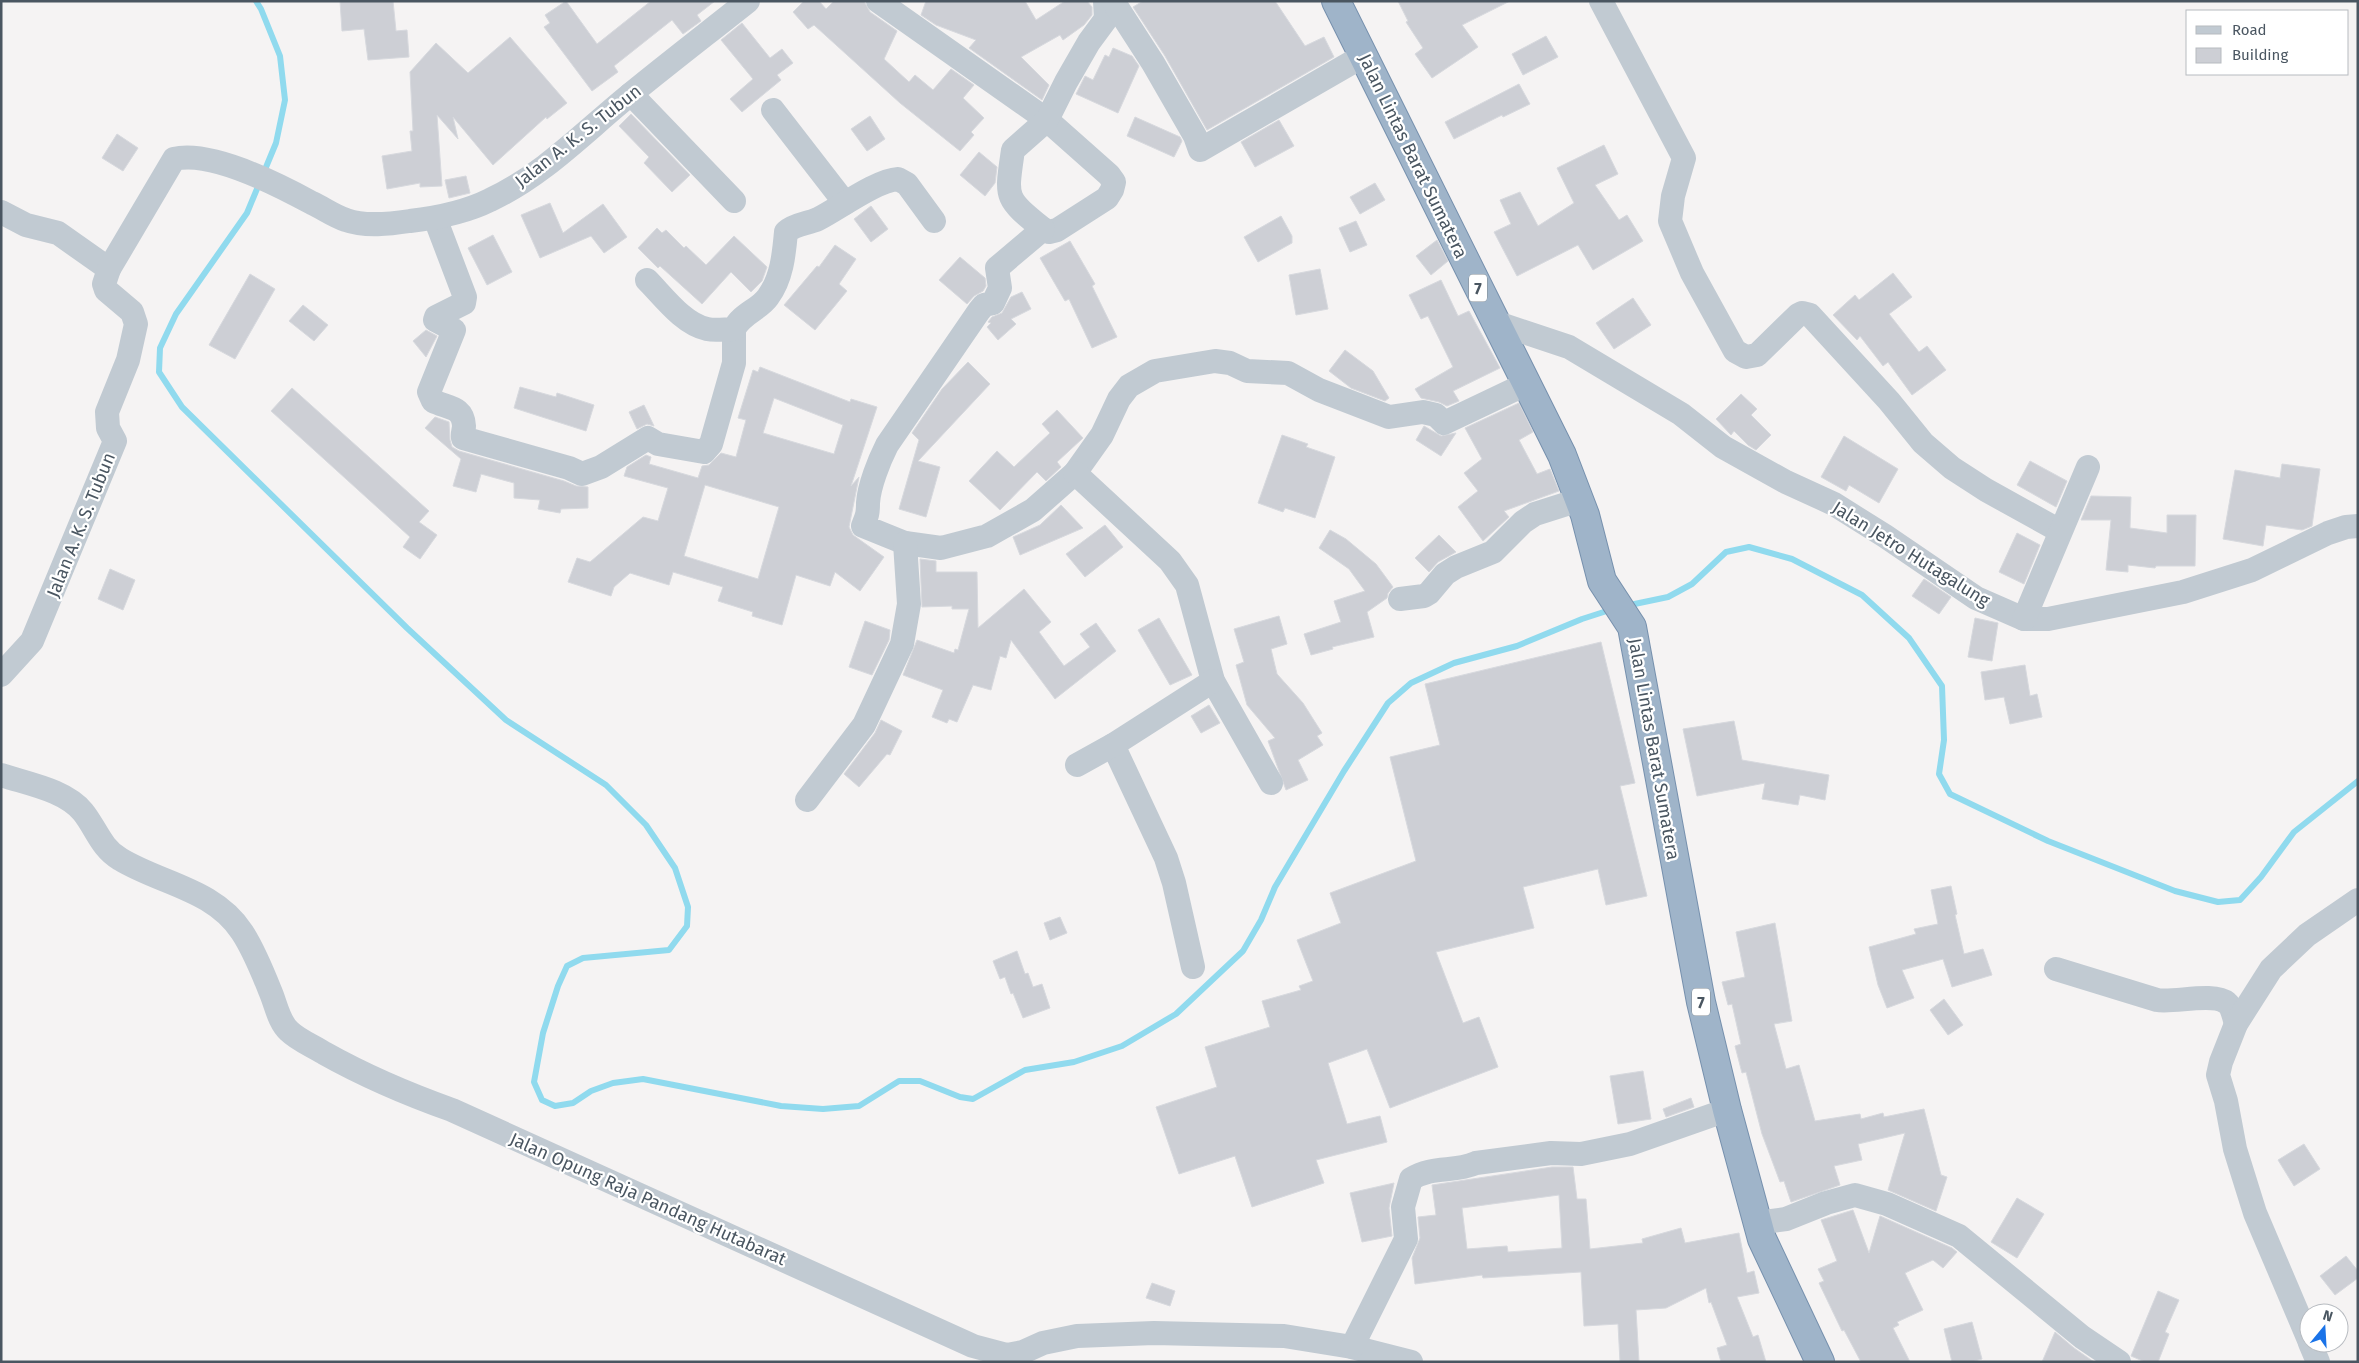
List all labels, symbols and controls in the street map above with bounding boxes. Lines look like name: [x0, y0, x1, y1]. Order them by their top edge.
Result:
legend: [2186, 10, 2349, 75]
text: Road: [2232, 21, 2267, 39]
text: Building: [2232, 46, 2288, 64]
street label: Jalan Lintas Barat Sumatera: [1354, 50, 1472, 262]
street label: Jalan A. K. S. Tubun: [510, 80, 646, 192]
road number: 7: [1469, 274, 1487, 302]
street label: Jalan A. K. S. Tubun: [42, 449, 120, 601]
street label: Jalan Jetro Hutagalung: [1828, 496, 1994, 612]
street label: Jalan Lintas Barat Sumatera: [1624, 636, 1684, 862]
road number: 7: [1692, 989, 1710, 1016]
street label: Jalan Opung Raja Pandang Hutabarat: [506, 1128, 790, 1270]
north arrow: [2299, 1303, 2349, 1353]
text: N: [2321, 1307, 2335, 1326]

